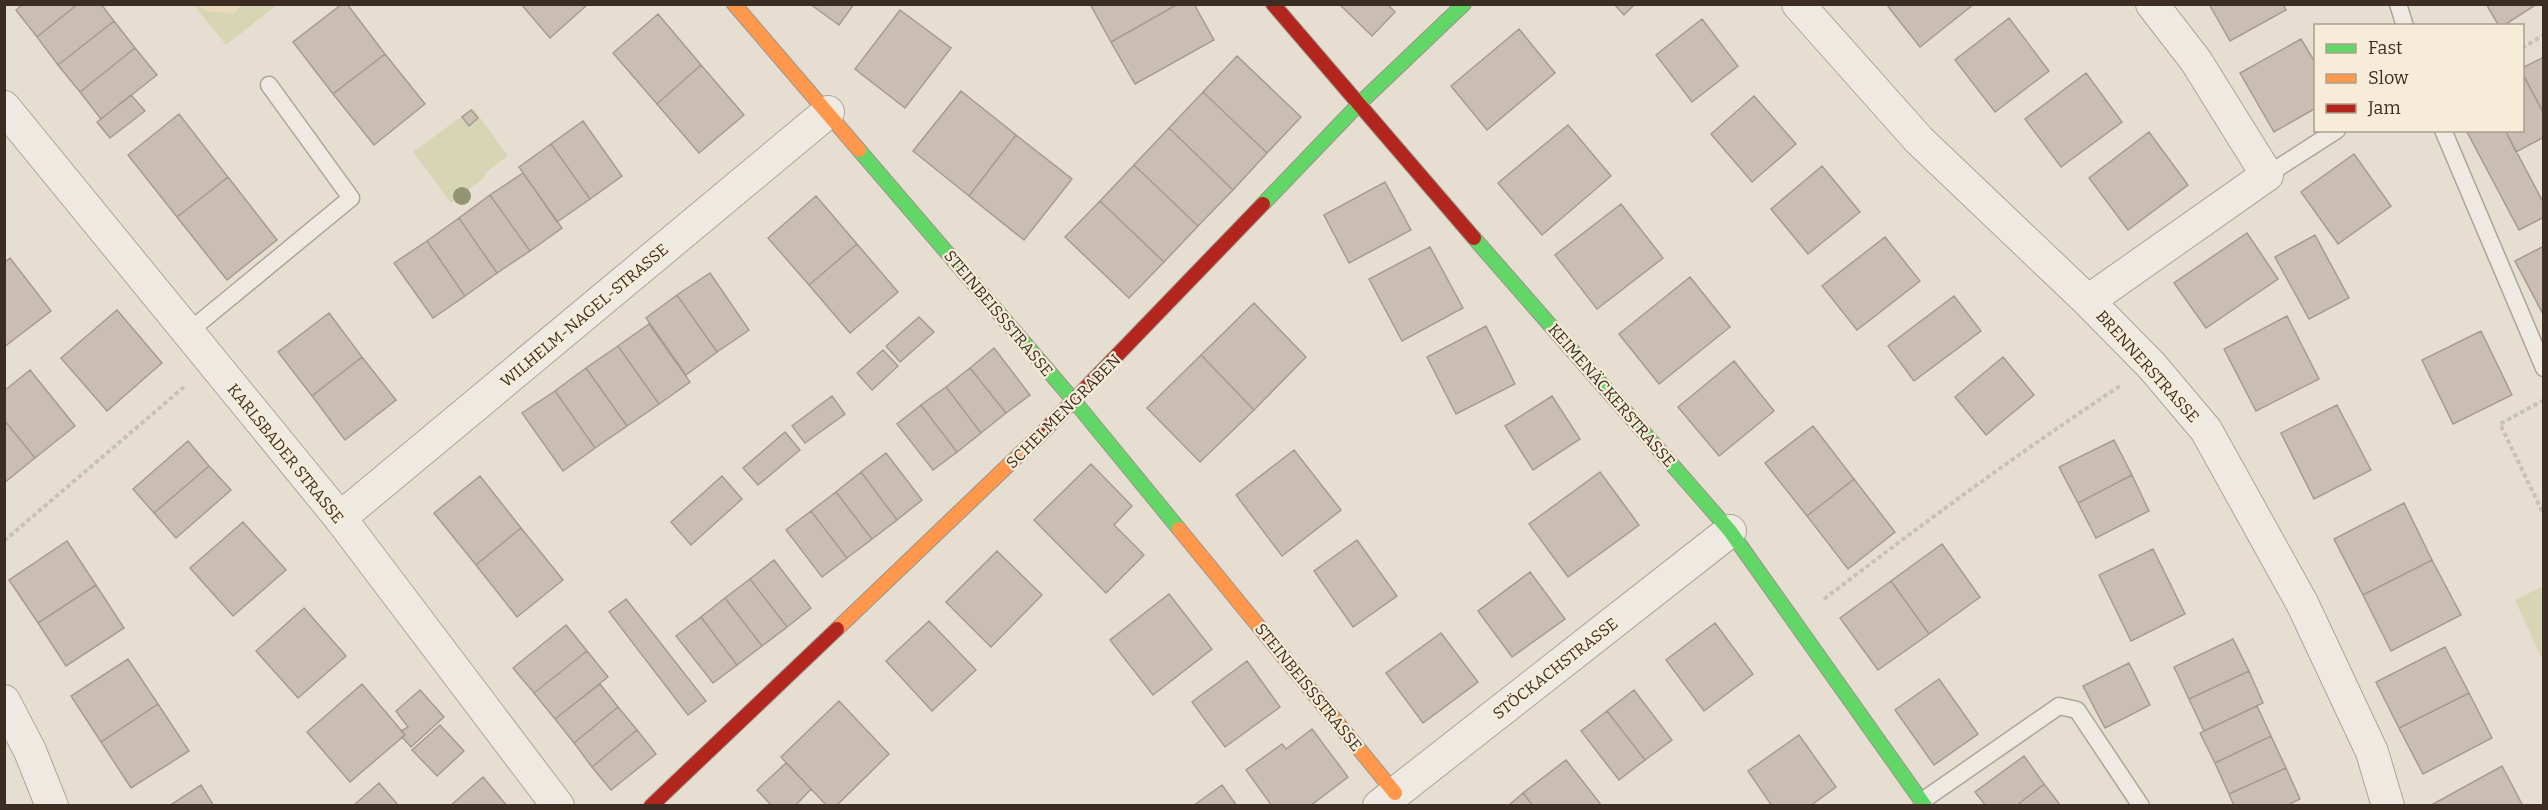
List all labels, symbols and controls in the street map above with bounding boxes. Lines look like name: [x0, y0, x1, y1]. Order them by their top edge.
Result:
legend: [2314, 24, 2524, 132]
text: Fast: [2368, 37, 2403, 59]
text: Slow: [2368, 67, 2409, 89]
text: Jam: [2367, 97, 2401, 119]
street label: WILHELM-NAGEL-STRASSE: [497, 240, 672, 391]
street label: STEINBEISSSTRASSE: [940, 246, 1057, 380]
street label: BRENNERSTRASSE: [2092, 306, 2203, 426]
street label: KEIMENÄCKERSTRASSE: [1544, 320, 1679, 471]
street label: SCHELMENGRABEN: [1002, 350, 1125, 472]
street label: KARLSBADER STRASSE: [223, 380, 348, 527]
street label: STÖCKACHSTRASSE: [1489, 614, 1622, 723]
street label: STEINBEISSSTRASSE: [1251, 620, 1366, 755]

